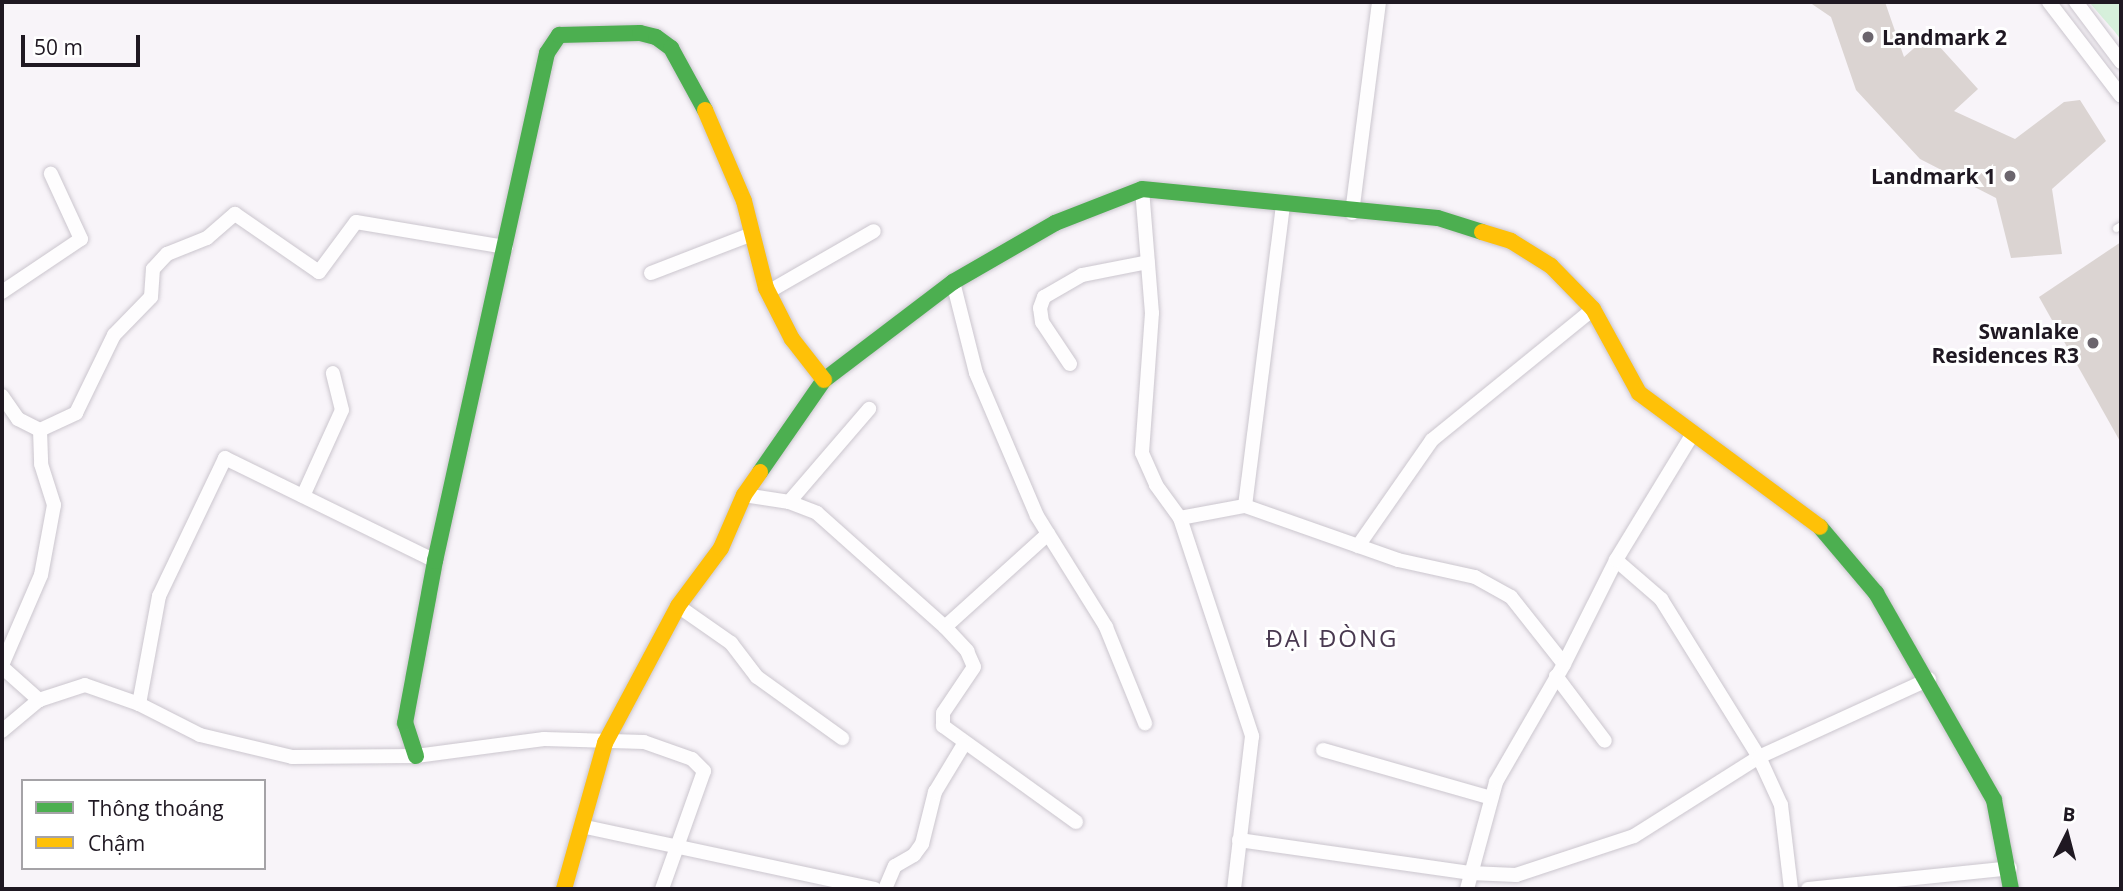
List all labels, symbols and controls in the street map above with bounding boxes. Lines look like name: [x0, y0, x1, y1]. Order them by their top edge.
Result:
scale bar: [24, 21, 144, 65]
place label: Landmark 2: [1882, 24, 2007, 50]
marker: Landmark 2: [1860, 29, 1876, 45]
text: 50 m: [34, 33, 83, 61]
place label: Landmark 1: [1871, 163, 1996, 189]
marker: Landmark 1: [2002, 168, 2018, 184]
place label: Swanlake Residences R3: [1931, 318, 2079, 368]
marker: Swanlake Residences R3: [2085, 335, 2101, 351]
district label: ĐẠI ĐÒNG: [1266, 624, 1398, 652]
legend: [21, 779, 266, 870]
text: Thông thoáng: [88, 794, 224, 822]
north arrow: [2032, 800, 2102, 870]
text: B: [2061, 801, 2077, 828]
text: Chậm: [88, 829, 145, 857]

